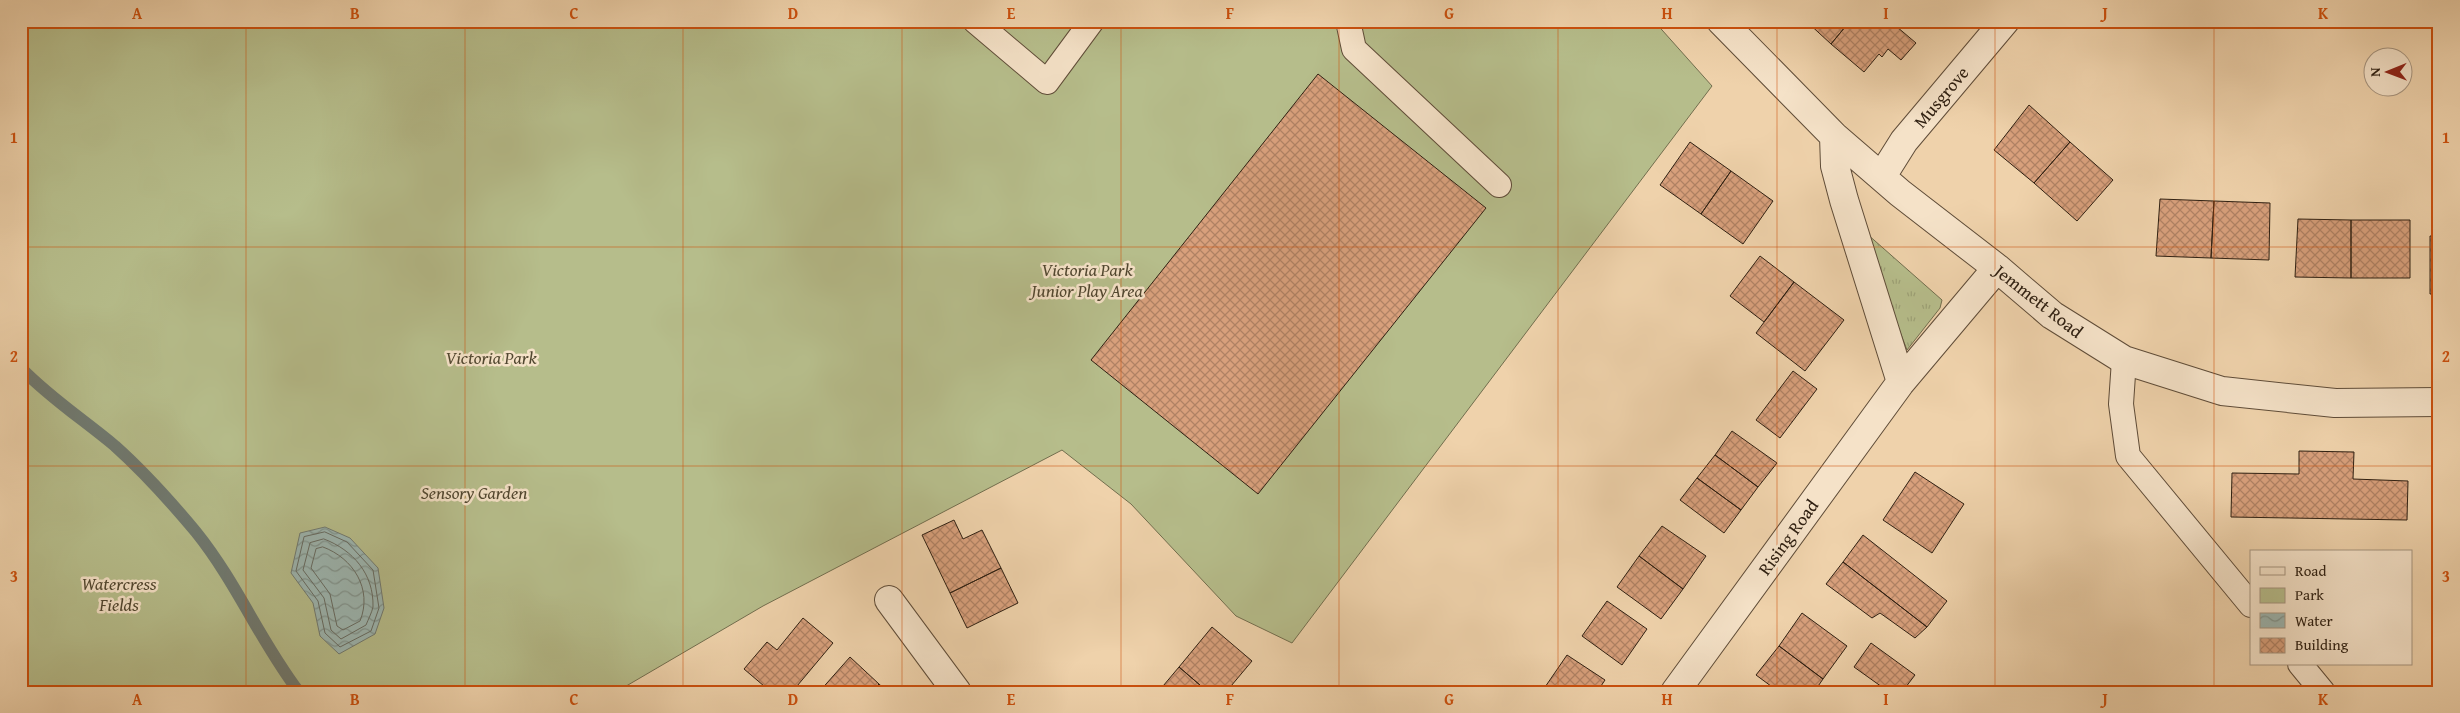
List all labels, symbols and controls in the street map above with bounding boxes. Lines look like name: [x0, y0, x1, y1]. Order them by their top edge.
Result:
text: A: [132, 1, 143, 25]
text: B: [350, 1, 360, 25]
text: C: [569, 1, 579, 25]
text: D: [788, 1, 798, 25]
text: E: [1007, 1, 1016, 25]
text: F: [1226, 1, 1234, 25]
text: G: [1444, 1, 1454, 25]
text: H: [1661, 1, 1673, 25]
text: I: [1883, 1, 1889, 25]
text: J: [2099, 1, 2108, 25]
text: K: [2318, 1, 2329, 25]
north arrow: [2362, 48, 2412, 98]
street label: Musgrove: [1907, 60, 1975, 134]
text: N: [2365, 67, 2385, 77]
text: 1: [10, 125, 18, 149]
text: 1: [2442, 125, 2450, 149]
park label: Victoria Park Junior Play Area: [1028, 256, 1144, 304]
street label: Jemmett Road: [1987, 256, 2090, 345]
text: 2: [10, 344, 18, 368]
park label: Victoria Park: [445, 344, 537, 371]
text: 2: [2442, 344, 2450, 368]
park label: Sensory Garden: [421, 479, 527, 506]
street label: Rising Road: [1751, 493, 1825, 581]
legend: [2250, 550, 2412, 666]
text: Road: [2295, 560, 2326, 581]
text: 3: [10, 564, 18, 588]
text: 3: [2442, 564, 2450, 588]
park label: Watercress Fields: [82, 570, 157, 618]
text: Park: [2295, 584, 2324, 605]
text: Water: [2295, 610, 2333, 631]
text: Building: [2295, 634, 2349, 655]
text: A: [132, 687, 143, 711]
text: B: [350, 687, 360, 711]
text: C: [569, 687, 579, 711]
text: D: [788, 687, 798, 711]
text: E: [1007, 687, 1016, 711]
text: F: [1226, 687, 1234, 711]
text: G: [1444, 687, 1454, 711]
text: H: [1661, 687, 1673, 711]
text: I: [1883, 687, 1889, 711]
text: J: [2099, 687, 2108, 711]
text: K: [2318, 687, 2329, 711]

